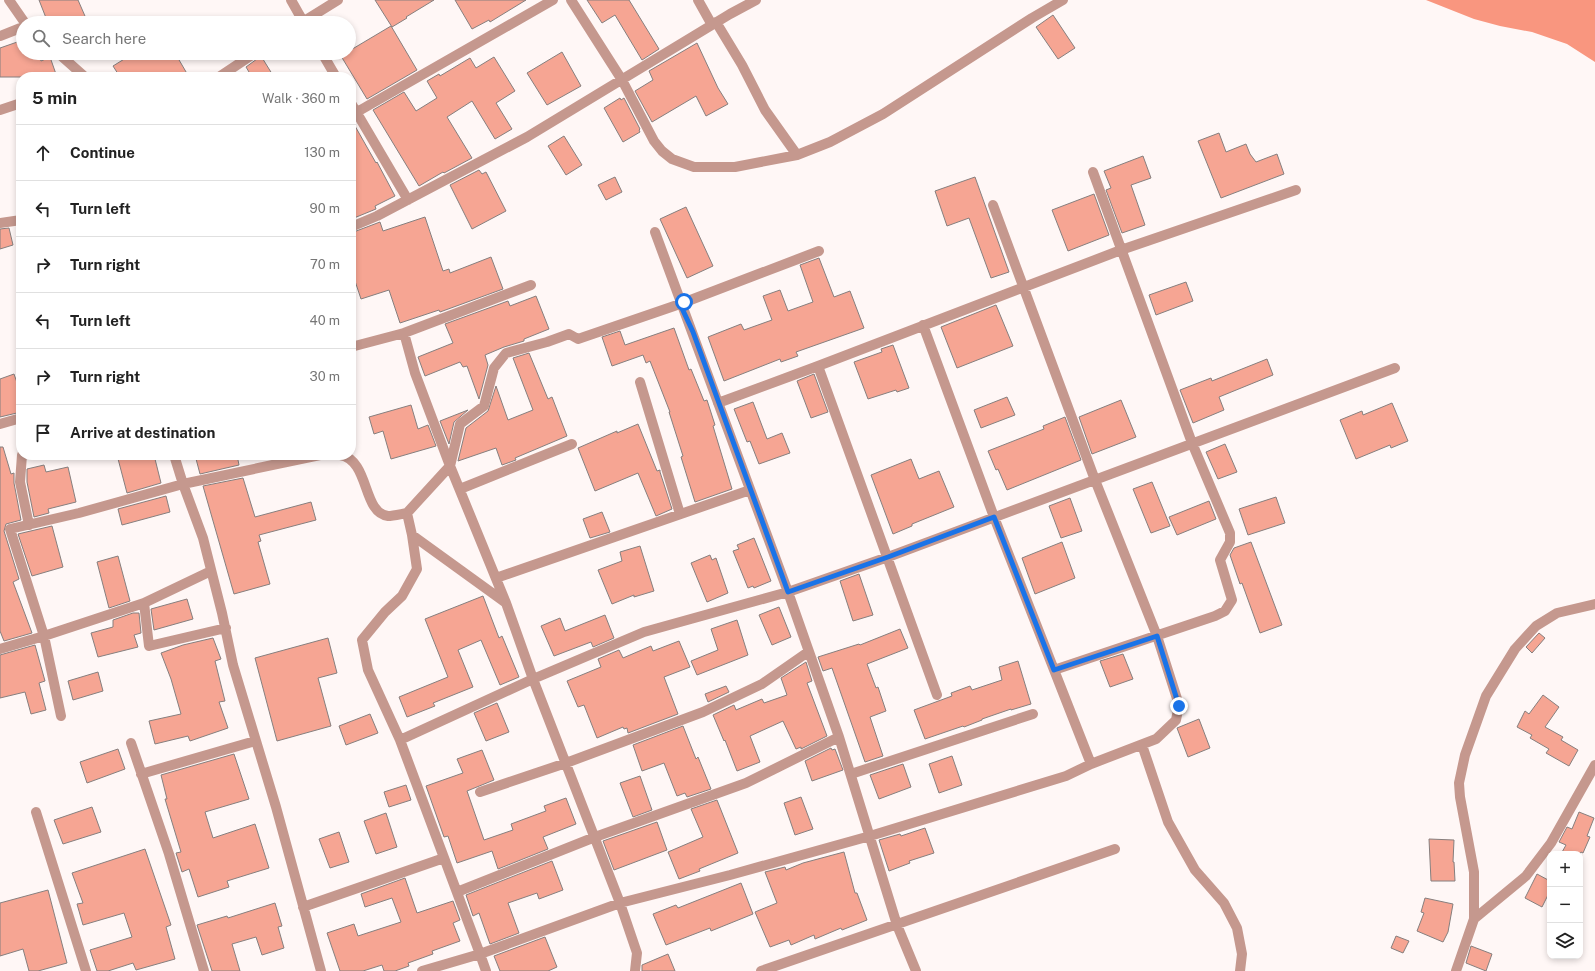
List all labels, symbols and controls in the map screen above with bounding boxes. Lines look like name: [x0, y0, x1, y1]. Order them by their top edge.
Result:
search box: [16, 16, 356, 60]
icon: search: [30, 27, 52, 49]
text: Search here: [62, 30, 146, 47]
text: 5 min: [32, 88, 77, 108]
text: Walk · 360 m: [262, 91, 340, 106]
icon: ahead: [32, 142, 54, 164]
text: Continue: [70, 144, 135, 161]
text: 130 m: [304, 145, 340, 160]
icon: left: [32, 198, 54, 220]
text: Turn left: [70, 200, 131, 217]
text: 90 m: [310, 201, 340, 216]
icon: right: [32, 254, 54, 276]
text: Turn right: [70, 256, 140, 273]
text: 70 m: [310, 257, 340, 272]
route start: [675, 293, 693, 311]
icon: left: [32, 310, 54, 332]
text: Turn left: [70, 312, 131, 329]
text: 40 m: [309, 313, 340, 328]
icon: right: [32, 366, 54, 388]
text: Turn right: [70, 368, 140, 385]
text: 30 m: [310, 369, 340, 384]
icon: arrive: [32, 422, 54, 444]
text: Arrive at destination: [70, 424, 215, 441]
route end: [1170, 697, 1188, 715]
map controls: [1547, 851, 1583, 959]
button: +: [1547, 851, 1583, 887]
button: −: [1547, 887, 1583, 923]
button: layers: [1547, 923, 1583, 959]

